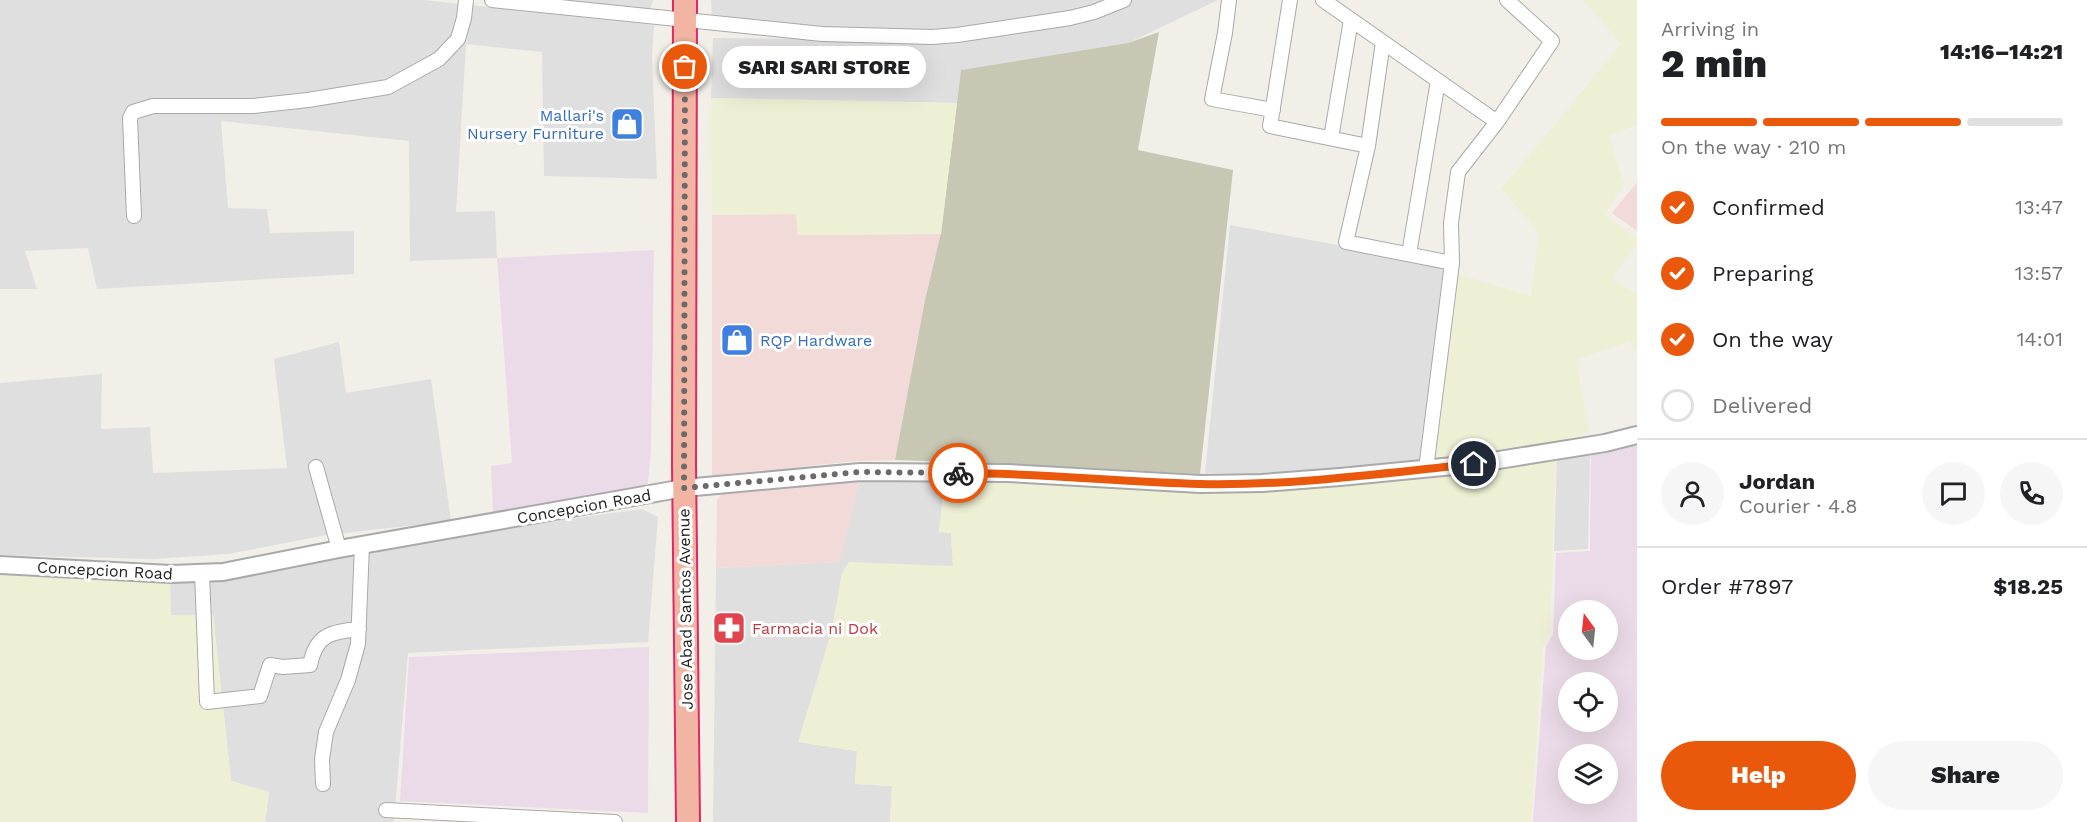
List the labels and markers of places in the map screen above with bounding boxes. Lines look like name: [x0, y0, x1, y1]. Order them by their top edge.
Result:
pin: [659, 41, 710, 92]
callout: SARI SARI STORE: [721, 46, 925, 88]
place label: Mallari's Nursery Furniture: [467, 106, 604, 143]
shop icon: Mallari's Nursery Furniture: [609, 106, 645, 142]
shop icon: RQP Hardware: [719, 322, 755, 358]
place label: RQP Hardware: [760, 331, 872, 350]
pin: [1448, 438, 1499, 489]
pharmacy icon: Farmacia ni Dok: [711, 610, 747, 646]
place label: Farmacia ni Dok: [752, 619, 878, 638]

